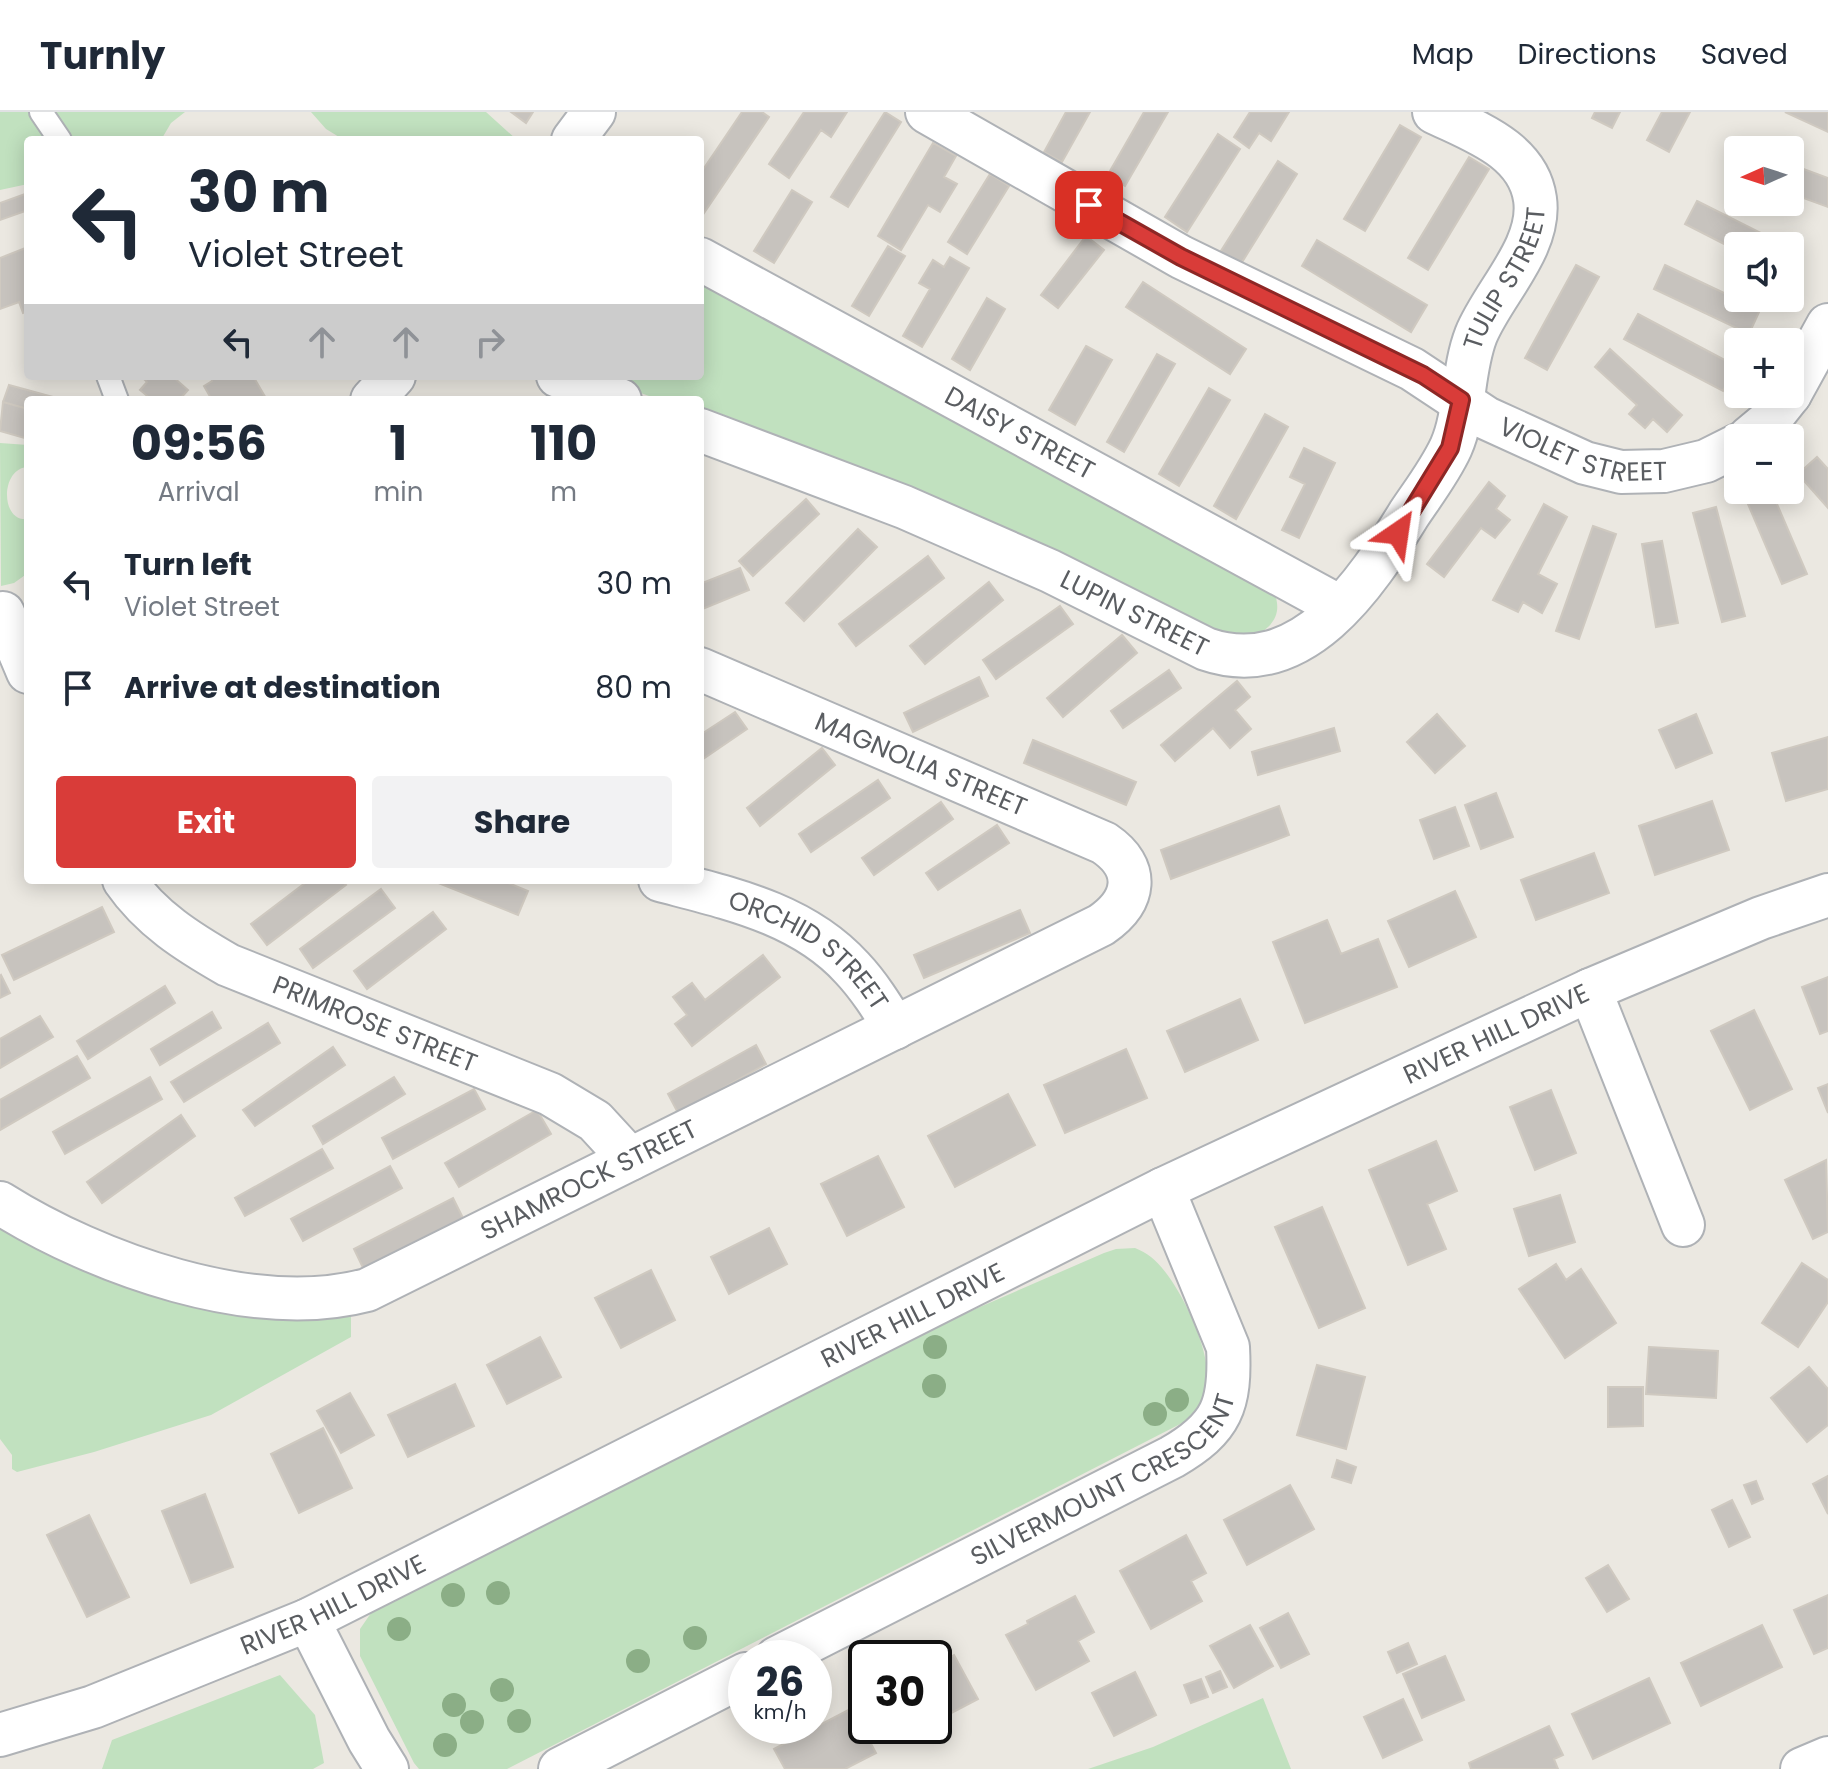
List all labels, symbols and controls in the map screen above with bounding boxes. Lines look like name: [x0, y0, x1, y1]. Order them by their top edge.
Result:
text: Turnly: [40, 29, 165, 82]
text: Map: [1412, 35, 1474, 74]
text: Directions: [1518, 35, 1657, 74]
text: Saved: [1701, 35, 1788, 74]
north arrow: [1724, 136, 1804, 216]
map controls: [1724, 136, 1804, 504]
text: 30 m: [188, 153, 330, 232]
icon: left: [56, 168, 160, 272]
pin: [1055, 171, 1123, 239]
icon: arrive: [1067, 183, 1111, 227]
street label: TULIP STREET: [1454, 206, 1554, 354]
text: Violet Street: [188, 229, 404, 280]
button: sound: [1724, 232, 1804, 312]
icon: left: [216, 320, 260, 364]
icon: ahead: [300, 320, 344, 364]
icon: ahead: [384, 320, 428, 364]
icon: right: [468, 320, 512, 364]
button: +: [1724, 328, 1804, 408]
street label: DAISY STREET: [938, 378, 1101, 488]
street label: VIOLET STREET: [1493, 408, 1668, 491]
text: 09:56: [131, 410, 267, 477]
text: 1: [389, 410, 407, 477]
text: 110: [530, 410, 597, 477]
button: −: [1724, 424, 1804, 504]
text: Arrival: [158, 474, 240, 510]
text: min: [373, 474, 423, 510]
text: m: [550, 474, 577, 510]
position arrow: [1356, 491, 1440, 575]
text: Turn left: [124, 543, 252, 586]
street label: LUPIN STREET: [1054, 561, 1215, 665]
icon: left: [56, 562, 100, 606]
text: 30 m: [597, 562, 672, 605]
text: Violet Street: [124, 589, 280, 625]
icon: arrive: [56, 666, 100, 710]
text: Arrive at destination: [124, 666, 441, 709]
text: 80 m: [595, 666, 672, 709]
street label: MAGNOLIA STREET: [810, 703, 1032, 825]
button: Exit: [56, 776, 356, 868]
button: Share: [372, 776, 672, 868]
street label: ORCHID STREET: [724, 882, 897, 1017]
street label: PRIMROSE STREET: [268, 967, 483, 1081]
street label: RIVER HILL DRIVE: [1397, 975, 1595, 1093]
street label: SHAMROCK STREET: [474, 1111, 703, 1249]
street label: RIVER HILL DRIVE: [815, 1254, 1010, 1377]
street label: SILVERMOUNT CRESCENT: [964, 1389, 1244, 1575]
street label: RIVER HILL DRIVE: [235, 1546, 432, 1664]
speed limit sign: 30: [848, 1640, 952, 1744]
text: 26: [756, 1654, 804, 1710]
text: km/h: [753, 1698, 807, 1726]

